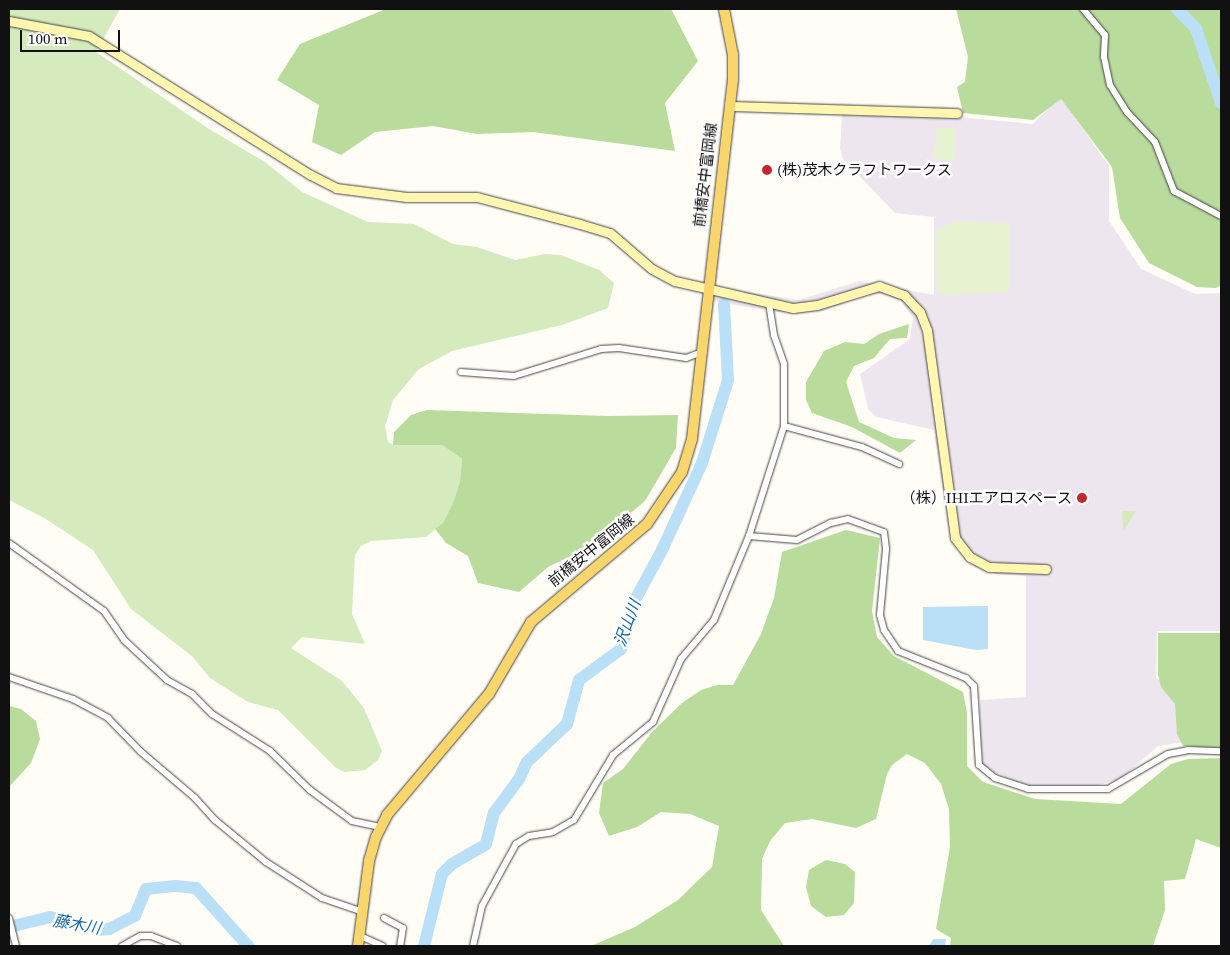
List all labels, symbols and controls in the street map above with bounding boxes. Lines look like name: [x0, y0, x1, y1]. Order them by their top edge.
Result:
scale bar: [22, 20, 122, 52]
text: 100 m: [28, 28, 68, 49]
street label: 前橋安中富岡線: [690, 122, 720, 228]
place label: (株)茂木クラフトワークス: [777, 161, 952, 179]
marker: (株)茂木クラフトワークス: [761, 164, 773, 176]
place label: （株）IHIエアロスペース: [899, 489, 1072, 507]
marker: （株）IHIエアロスペース: [1076, 492, 1088, 504]
street label: 前橋安中富岡線: [545, 510, 637, 590]
water label: 沢山川: [610, 597, 644, 649]
water label: 藤木川: [52, 910, 102, 938]

